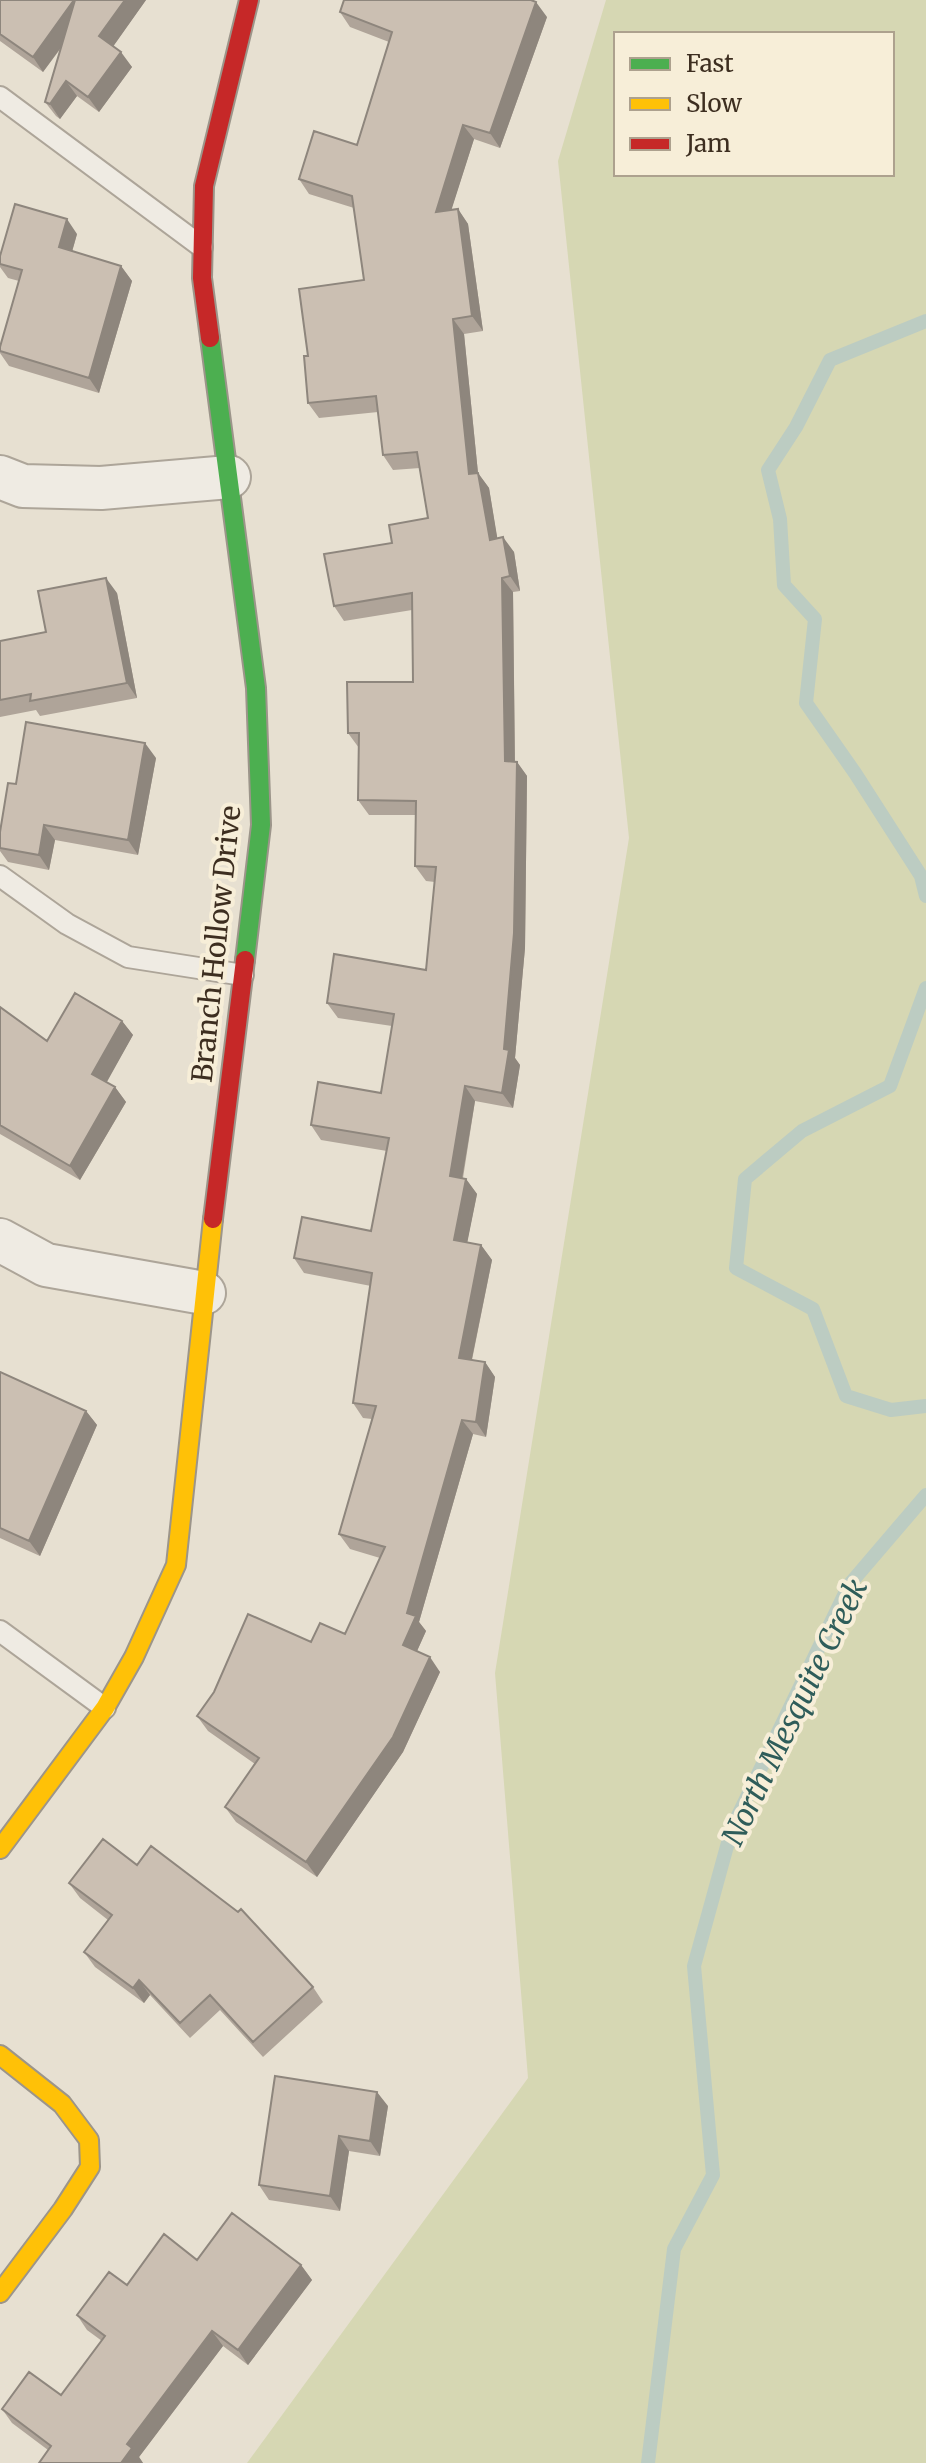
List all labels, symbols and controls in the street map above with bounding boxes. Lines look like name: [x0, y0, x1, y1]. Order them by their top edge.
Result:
legend: [614, 32, 894, 176]
text: Fast: [686, 48, 734, 79]
text: Slow: [686, 88, 742, 119]
text: Jam: [685, 128, 731, 159]
street label: Branch Hollow Drive: [184, 804, 248, 1084]
water label: North Mesquite Creek: [713, 1572, 875, 1852]

